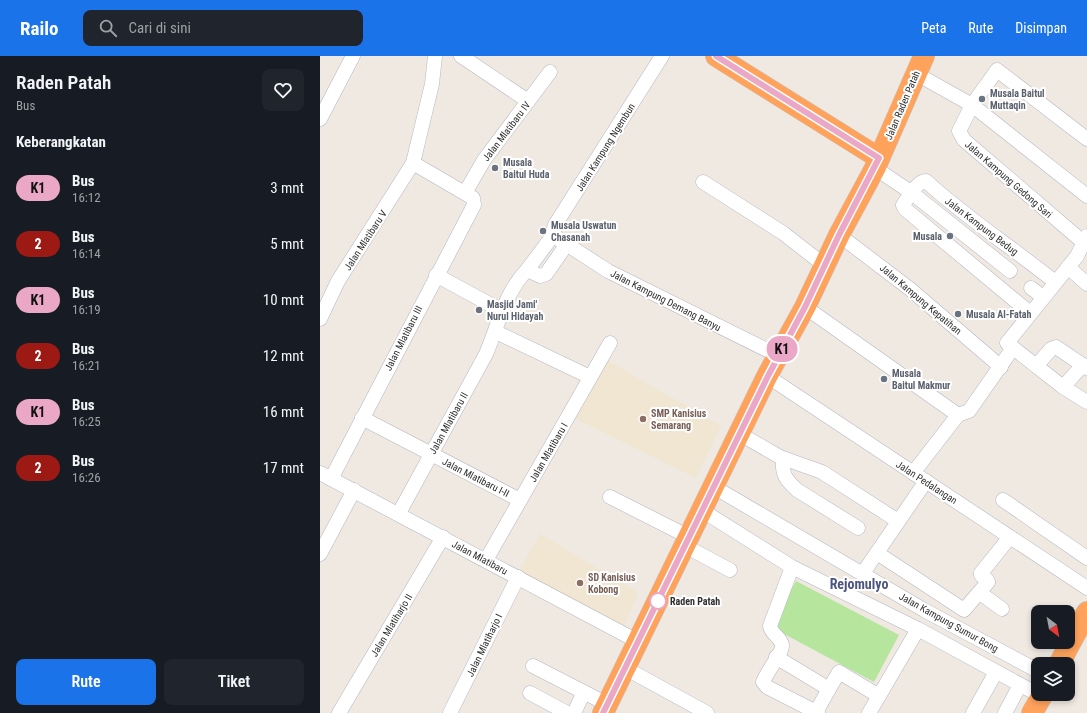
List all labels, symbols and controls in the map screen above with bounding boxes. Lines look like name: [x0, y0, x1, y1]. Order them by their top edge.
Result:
search box: [83, 10, 363, 46]
text: Railo: [20, 17, 59, 40]
icon: search: [97, 17, 119, 39]
text: Cari di sini: [129, 19, 191, 37]
text: Peta: [921, 20, 946, 36]
text: Rute: [968, 20, 993, 36]
text: Disimpan: [1015, 20, 1067, 36]
button: heart: [262, 69, 304, 111]
street label: Jalan Raden Patah: [883, 69, 922, 141]
text: Raden Patah: [16, 71, 111, 94]
place label: Musala Baitul Muttaqin: [990, 88, 1045, 111]
marker: Musala Baitul Muttaqin: [977, 94, 987, 104]
text: Bus: [16, 98, 35, 113]
street label: Jalan Mlatibaru IV: [480, 99, 533, 163]
street label: Jalan Kampung Ngembun: [574, 101, 637, 193]
text: Keberangkatan: [16, 133, 106, 151]
street label: Jalan Kampung Gedong Sari: [963, 139, 1054, 220]
place label: Musala Baitul Huda: [503, 157, 550, 180]
marker: Musala Baitul Huda: [490, 163, 500, 173]
text: Bus: [72, 172, 95, 190]
text: 3 mnt: [270, 179, 304, 197]
text: K1: [31, 180, 45, 196]
text: 16:12: [72, 190, 101, 205]
street label: Jalan Kampung Bedug: [943, 195, 1020, 257]
street label: Jalan Mlatibaru V: [342, 208, 389, 272]
place label: Musala Uswatun Chasanah: [551, 220, 617, 243]
marker: Musala Uswatun Chasanah: [538, 226, 548, 236]
text: Bus: [72, 228, 95, 246]
place label: Musala: [913, 231, 942, 242]
marker: Musala: [945, 231, 955, 241]
text: 5 mnt: [270, 235, 304, 253]
text: 2: [34, 236, 42, 252]
text: 16:14: [72, 246, 101, 261]
street label: Jalan Kampung Kepatihan: [878, 262, 964, 337]
street label: Jalan Kampung Demang Banyu: [609, 268, 723, 333]
text: Bus: [72, 284, 95, 302]
text: 10 mnt: [263, 291, 304, 309]
text: K1: [31, 292, 45, 308]
place label: Masjid Jami' Nurul Hidayah: [487, 299, 543, 322]
text: 16:19: [72, 302, 101, 317]
street label: Jalan Mlatibaru III: [382, 304, 424, 372]
marker: Masjid Jami' Nurul Hidayah: [474, 305, 484, 315]
marker: Musala Al-Fatah: [953, 309, 963, 319]
place label: Musala Al-Fatah: [966, 309, 1031, 320]
line badge: K1: [764, 336, 800, 362]
text: Bus: [72, 340, 95, 358]
text: K1: [775, 341, 789, 357]
text: 12 mnt: [263, 347, 304, 365]
text: 2: [34, 348, 42, 364]
text: 16:21: [72, 358, 101, 373]
place label: Musala Baitul Makmur: [892, 368, 951, 391]
marker: Musala Baitul Makmur: [879, 374, 889, 384]
street label: Jalan Mlatibaru II: [427, 391, 470, 456]
text: Bus: [72, 396, 95, 414]
text: 16 mnt: [263, 403, 304, 421]
text: K1: [31, 404, 45, 420]
place label: SMP Kanisius Semarang: [651, 408, 707, 431]
text: 16:25: [72, 414, 101, 429]
marker: SMP Kanisius Semarang: [638, 414, 648, 424]
street label: Jalan Mlatibaru I: [527, 421, 570, 484]
text: Bus: [72, 452, 95, 470]
street label: Jalan Mlatibaru I-II: [440, 456, 511, 499]
text: 17 mnt: [263, 459, 304, 477]
street label: Jalan Pedalangan: [894, 459, 959, 506]
text: 2: [34, 460, 42, 476]
text: 16:26: [72, 470, 101, 485]
street label: Jalan Mlatibaru: [450, 538, 510, 577]
place label: SD Kanisius Kobong: [588, 572, 636, 595]
district label: Rejomulyo: [830, 576, 888, 592]
marker: SD Kanisius Kobong: [575, 578, 585, 588]
street label: Jalan Kampung Sumur Bong: [897, 591, 1000, 654]
street label: Jalan Mlatiharjo II: [368, 592, 414, 659]
marker: Raden Patah: [649, 592, 667, 610]
place label: Raden Patah: [670, 596, 720, 607]
north arrow: [1031, 605, 1075, 649]
map controls: [1031, 605, 1075, 701]
street label: Jalan Mlatiharjo I: [464, 612, 504, 678]
button: layers: [1031, 657, 1075, 701]
button: Rute: [16, 659, 156, 705]
button: Tiket: [164, 659, 304, 705]

